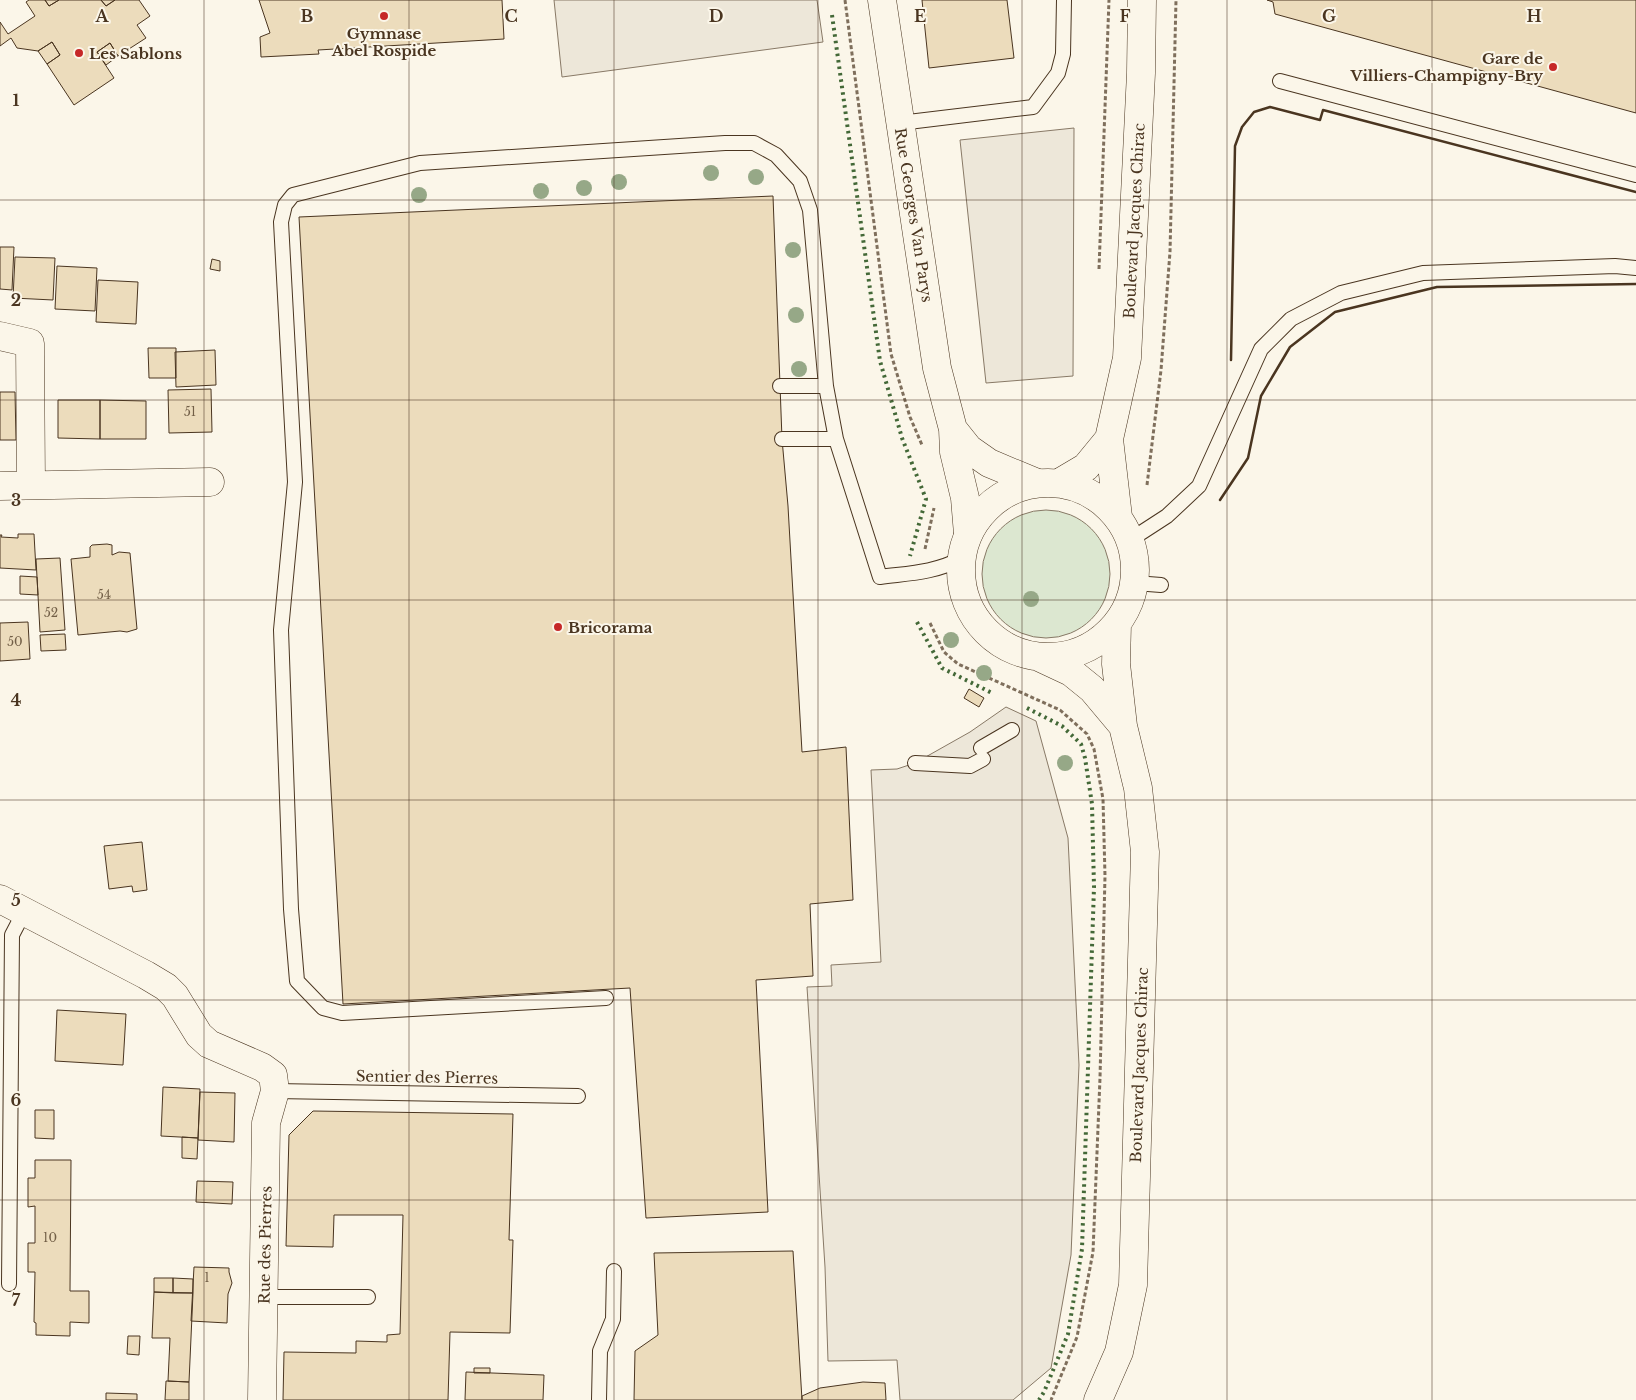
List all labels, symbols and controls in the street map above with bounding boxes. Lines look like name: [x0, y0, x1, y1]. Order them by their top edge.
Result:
text: A: [95, 6, 110, 26]
text: B: [301, 6, 314, 26]
text: C: [504, 6, 518, 26]
text: D: [709, 6, 723, 26]
text: E: [914, 6, 926, 26]
text: F: [1119, 6, 1131, 26]
text: G: [1322, 6, 1336, 26]
text: H: [1526, 6, 1542, 26]
marker: Gymnase Abel Rospide: [378, 10, 390, 22]
place label: Gymnase Abel Rospide: [331, 24, 436, 60]
place label: Les Sablons: [89, 44, 182, 63]
marker: Les Sablons: [73, 47, 85, 59]
place label: Gare de Villiers-Champigny-Bry: [1350, 49, 1543, 85]
marker: Gare de Villiers-Champigny-Bry: [1547, 61, 1559, 73]
text: 1: [13, 90, 20, 110]
street label: Boulevard Jacques Chirac: [1119, 123, 1149, 319]
street label: Rue Georges Van Parys: [891, 126, 937, 304]
text: 2: [11, 290, 21, 310]
house number: 51: [184, 404, 196, 419]
text: 3: [11, 490, 21, 510]
house number: 54: [97, 587, 111, 602]
house number: 52: [44, 605, 58, 620]
place label: Bricorama: [568, 618, 653, 637]
marker: Bricorama: [552, 621, 564, 633]
house number: 50: [7, 634, 23, 649]
text: 4: [11, 690, 21, 710]
text: 5: [11, 890, 21, 910]
street label: Boulevard Jacques Chirac: [1126, 967, 1152, 1163]
street label: Sentier des Pierres: [356, 1066, 499, 1088]
text: 6: [11, 1090, 22, 1110]
street label: Rue des Pierres: [254, 1186, 276, 1304]
house number: 10: [43, 1230, 57, 1245]
house number: 1: [204, 1270, 210, 1285]
text: 7: [12, 1290, 21, 1310]

